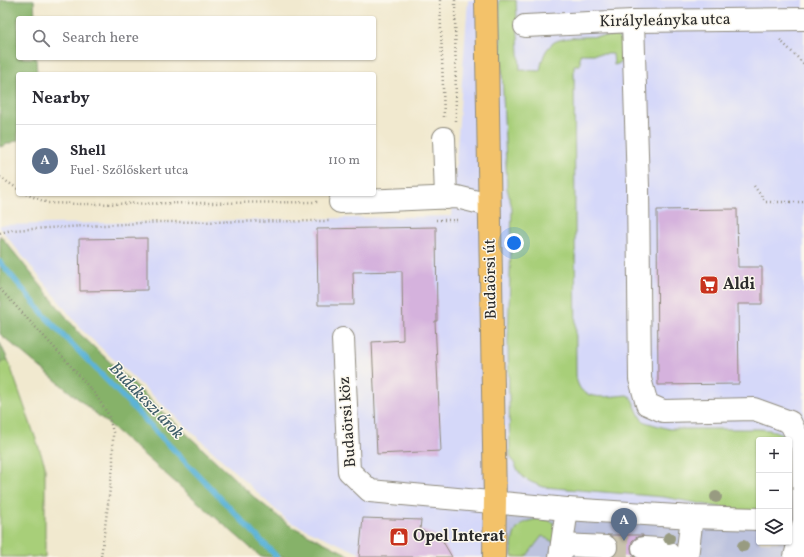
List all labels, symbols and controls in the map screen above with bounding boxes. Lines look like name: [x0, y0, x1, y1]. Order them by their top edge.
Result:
street label: Királyleányka utca: [599, 9, 731, 33]
search box: [16, 16, 376, 60]
icon: search: [30, 27, 52, 49]
text: Search here: [62, 28, 139, 49]
text: Nearby: [32, 87, 90, 110]
text: Shell: [70, 141, 106, 162]
text: A: [40, 152, 50, 170]
text: 110 m: [328, 152, 360, 170]
text: Fuel · Szőlőskert utca: [70, 162, 189, 180]
your location: [504, 233, 524, 253]
street label: Budaörsi út: [479, 238, 503, 320]
supermarket icon: Aldi: [698, 274, 720, 296]
place label: Aldi: [723, 274, 756, 296]
water label: Budakeszi árok: [103, 357, 189, 445]
street label: Budaörsi köz: [334, 376, 362, 468]
map controls: [756, 437, 792, 545]
button: +: [756, 437, 792, 473]
button: −: [756, 473, 792, 509]
pin: A: [611, 508, 637, 541]
button: layers: [756, 509, 792, 545]
shop icon: Opel Interat: [388, 526, 410, 548]
place label: Opel Interat: [413, 526, 505, 548]

